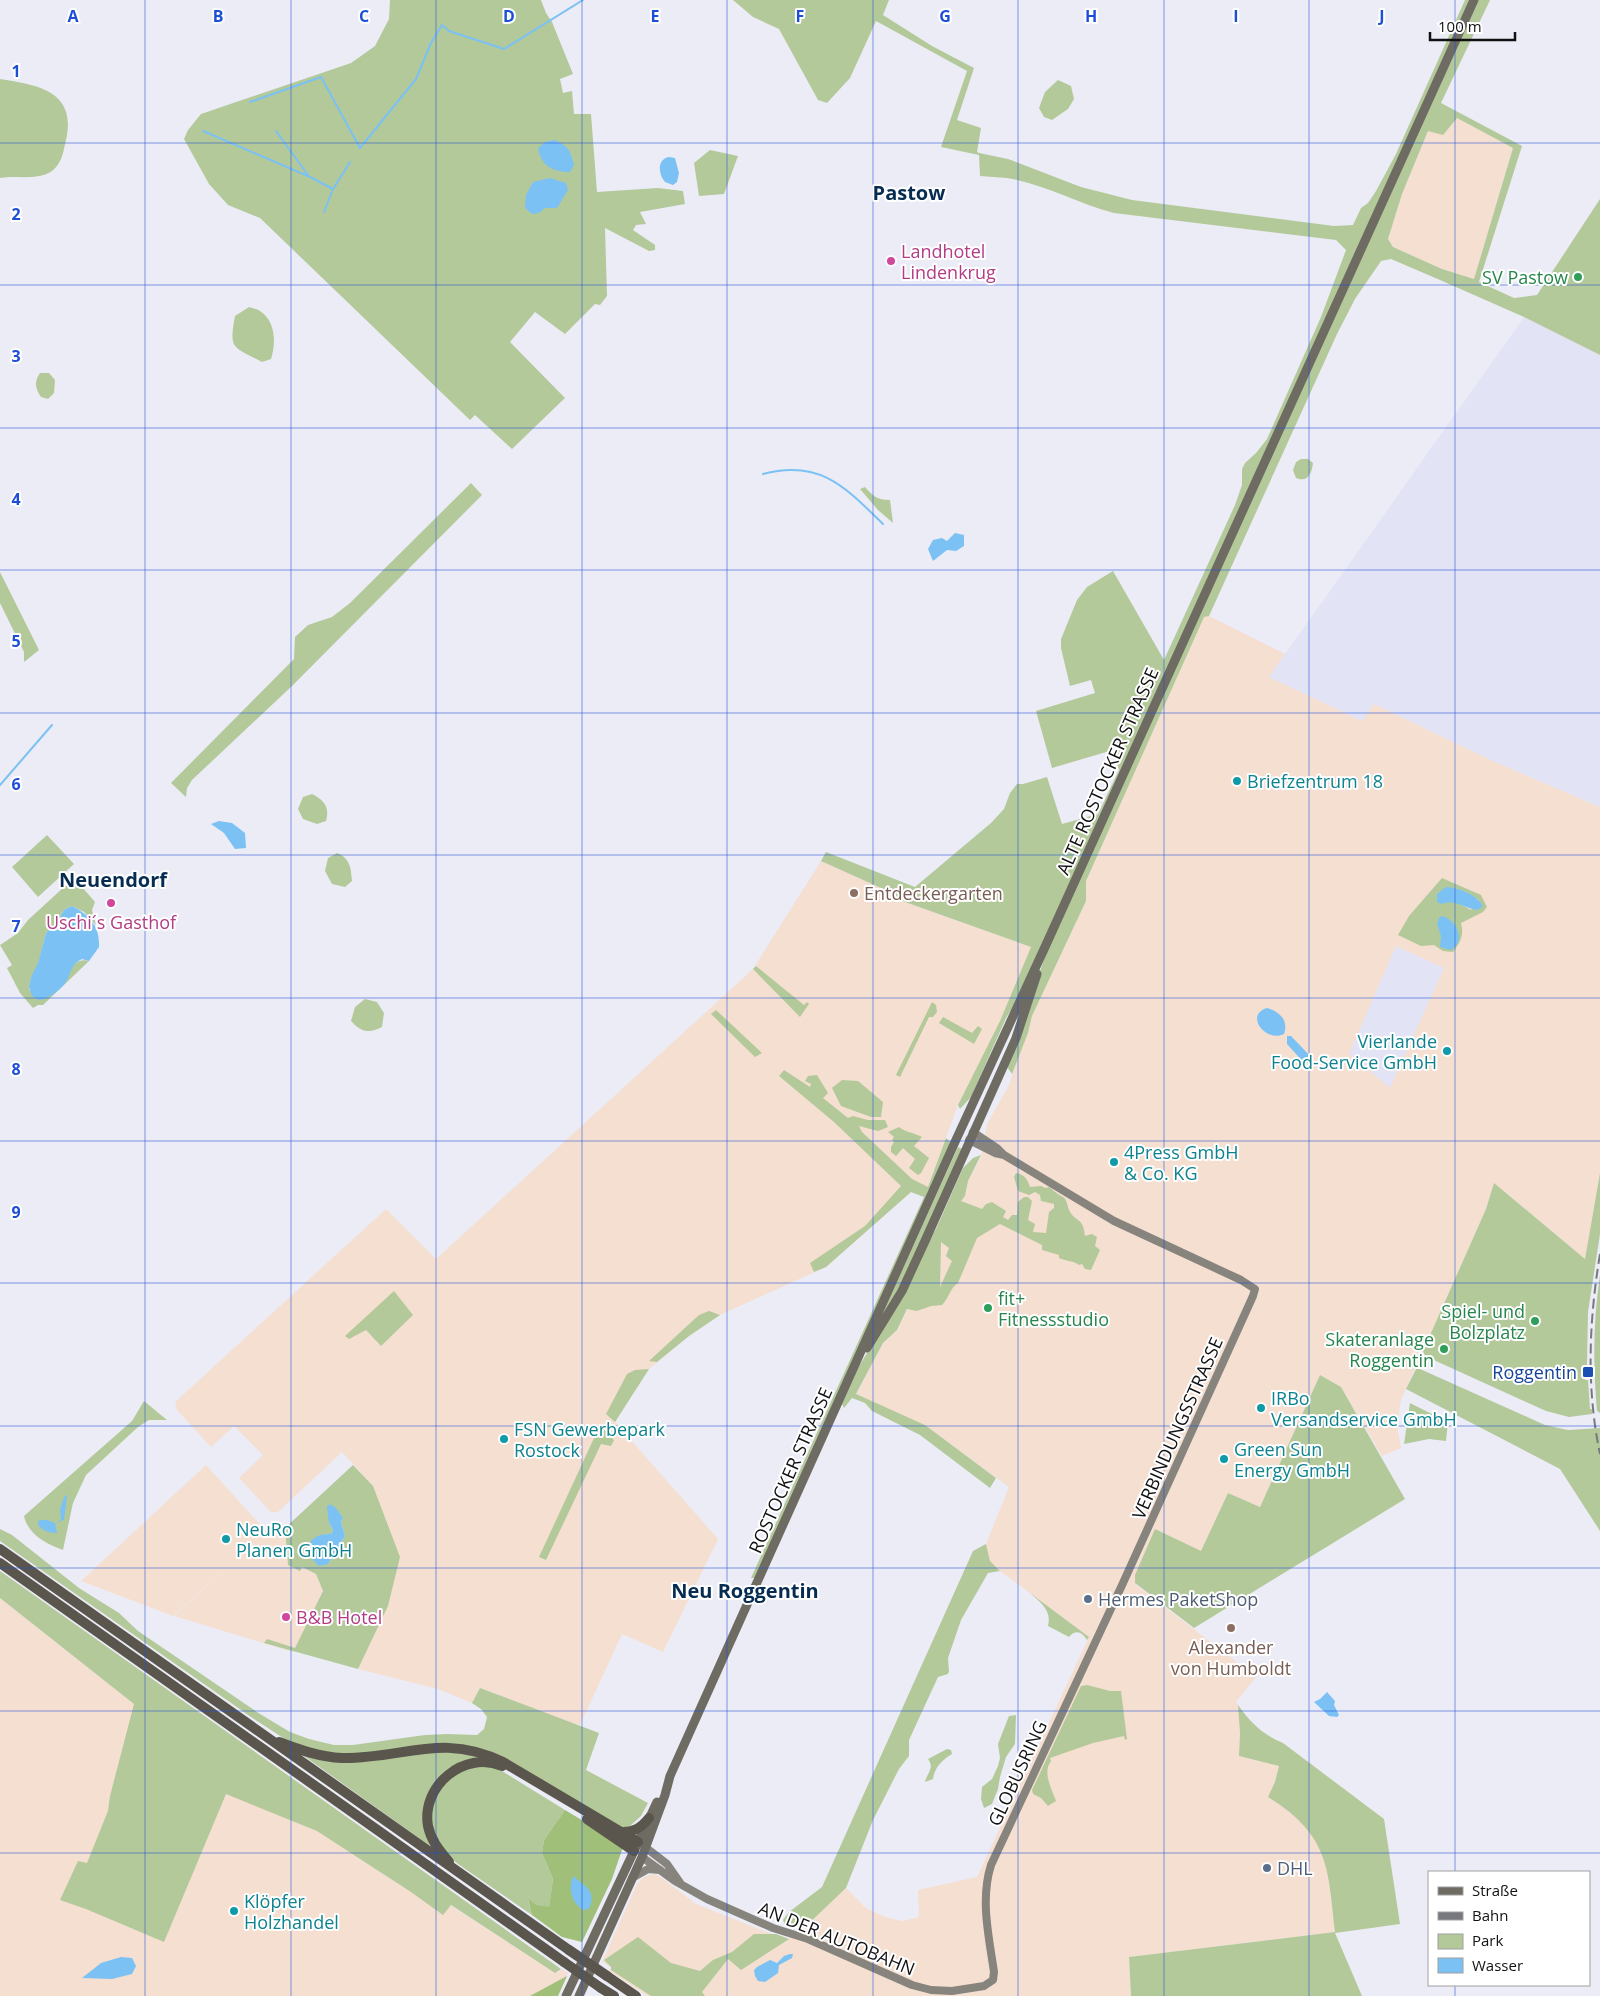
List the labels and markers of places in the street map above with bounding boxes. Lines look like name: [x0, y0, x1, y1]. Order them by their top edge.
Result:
place label: Landhotel Lindenkrug: [901, 239, 996, 284]
marker: Landhotel Lindenkrug: [885, 255, 897, 267]
place label: SV Pastow: [1482, 265, 1568, 289]
marker: SV Pastow: [1572, 271, 1584, 283]
place label: Briefzentrum 18: [1247, 769, 1383, 793]
marker: Briefzentrum 18: [1231, 775, 1243, 787]
place label: Entdeckergarten: [864, 881, 1003, 905]
marker: Entdeckergarten: [848, 887, 860, 899]
marker: Uschi´s Gasthof: [105, 897, 117, 909]
place label: Uschi´s Gasthof: [46, 910, 177, 934]
place label: Vierlande Food-Service GmbH: [1271, 1029, 1437, 1074]
marker: Vierlande Food-Service GmbH: [1441, 1045, 1453, 1057]
place label: 4Press GmbH & Co. KG: [1124, 1140, 1238, 1185]
marker: 4Press GmbH & Co. KG: [1108, 1156, 1120, 1168]
place label: fit+ Fitnessstudio: [998, 1286, 1109, 1331]
place label: Spiel- und Bolzplatz: [1441, 1299, 1525, 1344]
marker: fit+ Fitnessstudio: [982, 1302, 994, 1314]
marker: Spiel- und Bolzplatz: [1529, 1315, 1541, 1327]
place label: Skateranlage Roggentin: [1325, 1327, 1434, 1372]
marker: Skateranlage Roggentin: [1438, 1343, 1450, 1355]
place label: Roggentin: [1492, 1360, 1577, 1384]
marker: Roggentin: [1581, 1365, 1595, 1379]
place label: IRBo Versandservice GmbH: [1271, 1386, 1457, 1431]
marker: IRBo Versandservice GmbH: [1255, 1402, 1267, 1414]
place label: FSN Gewerbepark Rostock: [514, 1417, 665, 1462]
marker: FSN Gewerbepark Rostock: [498, 1433, 510, 1445]
place label: Green Sun Energy GmbH: [1234, 1437, 1350, 1482]
marker: Green Sun Energy GmbH: [1218, 1453, 1230, 1465]
place label: NeuRo Planen GmbH: [236, 1517, 352, 1562]
marker: NeuRo Planen GmbH: [220, 1533, 232, 1545]
place label: Hermes PaketShop: [1098, 1587, 1258, 1611]
marker: Hermes PaketShop: [1082, 1593, 1094, 1605]
place label: B&B Hotel: [296, 1605, 382, 1629]
marker: B&B Hotel: [280, 1611, 292, 1623]
marker: Alexander von Humboldt: [1225, 1622, 1237, 1634]
place label: Alexander von Humboldt: [1171, 1635, 1291, 1680]
place label: DHL: [1277, 1856, 1313, 1880]
marker: DHL: [1261, 1862, 1273, 1874]
place label: Klöpfer Holzhandel: [244, 1889, 339, 1934]
marker: Klöpfer Holzhandel: [228, 1905, 240, 1917]

